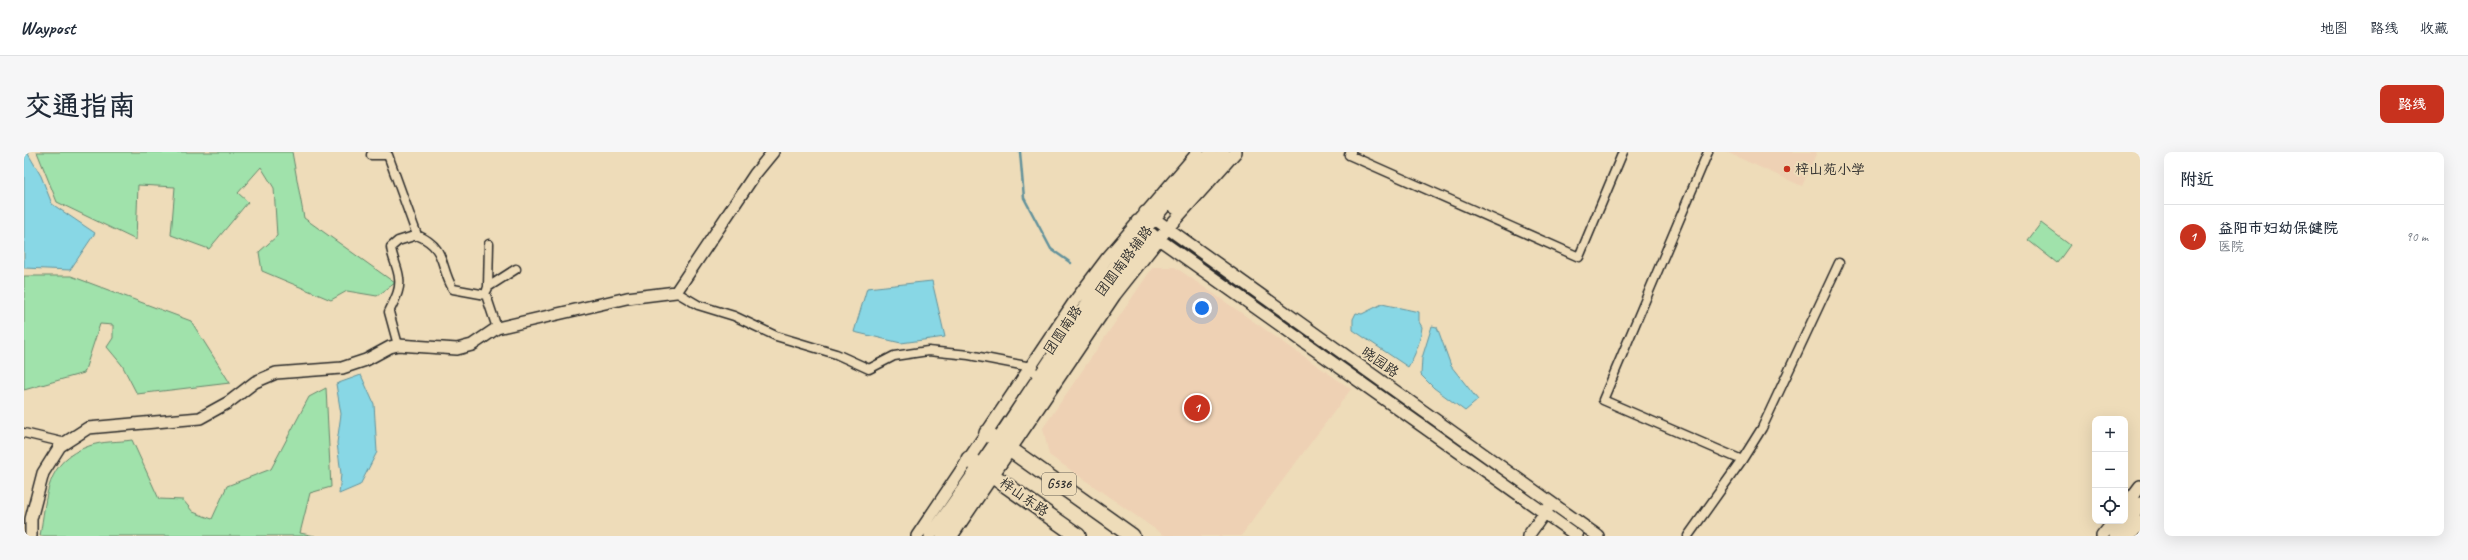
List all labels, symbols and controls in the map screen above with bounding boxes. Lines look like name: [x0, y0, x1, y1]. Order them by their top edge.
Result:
text: Waypost: [20, 16, 75, 40]
text: 地图: [2320, 20, 2348, 37]
text: 路线: [2370, 20, 2398, 37]
text: 收藏: [2420, 20, 2448, 37]
button: 路线: [2380, 85, 2444, 123]
text: 交通指南: [24, 88, 136, 123]
place label: 梓山苑小学: [1795, 161, 1865, 178]
marker: 梓山苑小学: [1782, 164, 1792, 174]
text: 附近: [2180, 169, 2214, 190]
text: 益阳市妇幼保健院: [2218, 219, 2338, 238]
street label: 团圆南路辅路: [1092, 222, 1156, 300]
text: 1: [2190, 229, 2196, 245]
text: 90 m: [2406, 229, 2428, 245]
text: 医院: [2218, 239, 2244, 255]
your location: [1192, 298, 1212, 318]
street label: 团圆南路: [1040, 302, 1086, 358]
street label: 晓园路: [1358, 343, 1402, 381]
pin: 1: [1184, 393, 1210, 423]
map controls: [2092, 416, 2128, 524]
button: +: [2092, 416, 2128, 452]
button: −: [2092, 452, 2128, 488]
road number: G536: [1042, 473, 1076, 495]
street label: 梓山东路: [996, 474, 1052, 520]
button: locate: [2092, 488, 2128, 524]

